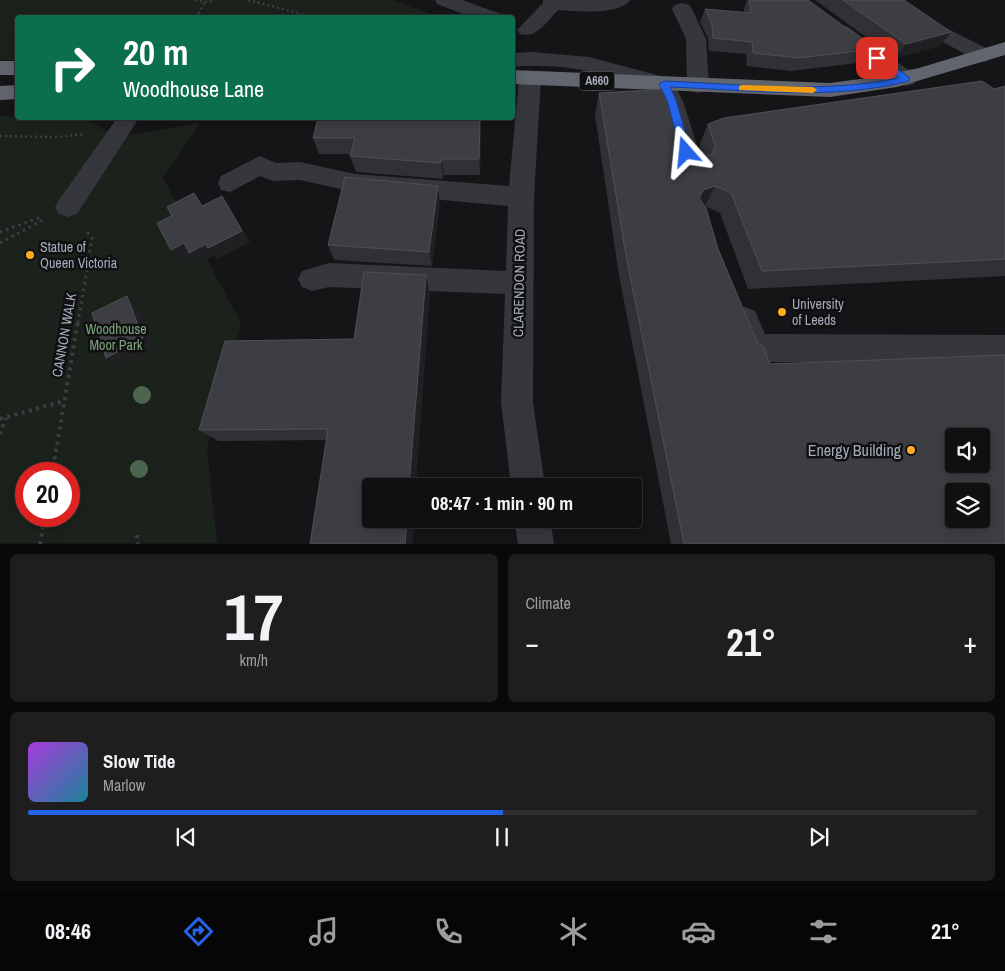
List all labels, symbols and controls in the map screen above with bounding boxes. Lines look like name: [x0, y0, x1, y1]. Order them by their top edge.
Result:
text: 20 m: [123, 29, 188, 76]
icon: right: [40, 35, 105, 100]
pin: [856, 37, 898, 79]
icon: arrive: [863, 44, 891, 72]
road number: A660: [580, 72, 614, 90]
text: Woodhouse Lane: [123, 74, 264, 104]
position arrow: [659, 125, 711, 177]
street label: CLARENDON ROAD: [509, 229, 529, 337]
place label: Statue of Queen Victoria: [40, 238, 118, 272]
marker: Statue of Queen Victoria: [24, 249, 36, 261]
street label: CANNON WALK: [48, 291, 80, 378]
place label: University of Leeds: [792, 295, 844, 329]
marker: University of Leeds: [776, 306, 788, 318]
park label: Woodhouse Moor Park: [85, 320, 147, 354]
map controls: [945, 428, 990, 528]
button: sound: [945, 428, 990, 473]
place label: Energy Building: [808, 439, 902, 461]
marker: Energy Building: [905, 444, 917, 456]
speed limit sign: 20: [15, 462, 80, 527]
button: layers: [945, 483, 990, 528]
text: 08:47 · 1 min · 90 m: [431, 490, 573, 516]
text: 17: [224, 573, 283, 660]
text: Climate: [526, 592, 571, 614]
text: 21°: [726, 617, 776, 668]
text: −: [526, 624, 539, 662]
text: +: [964, 624, 977, 662]
text: km/h: [240, 649, 268, 671]
text: Slow Tide: [103, 748, 175, 774]
text: Marlow: [103, 774, 145, 796]
icon: previous: [172, 823, 200, 851]
icon: pause: [488, 823, 516, 851]
icon: next: [805, 823, 833, 851]
icon: directions: [181, 914, 216, 949]
icon: music: [306, 914, 341, 949]
icon: phone: [431, 914, 466, 949]
icon: climate: [556, 914, 591, 949]
icon: car: [681, 914, 716, 949]
icon: filters: [806, 914, 841, 949]
text: 08:46: [45, 916, 91, 946]
text: 21°: [931, 916, 960, 946]

